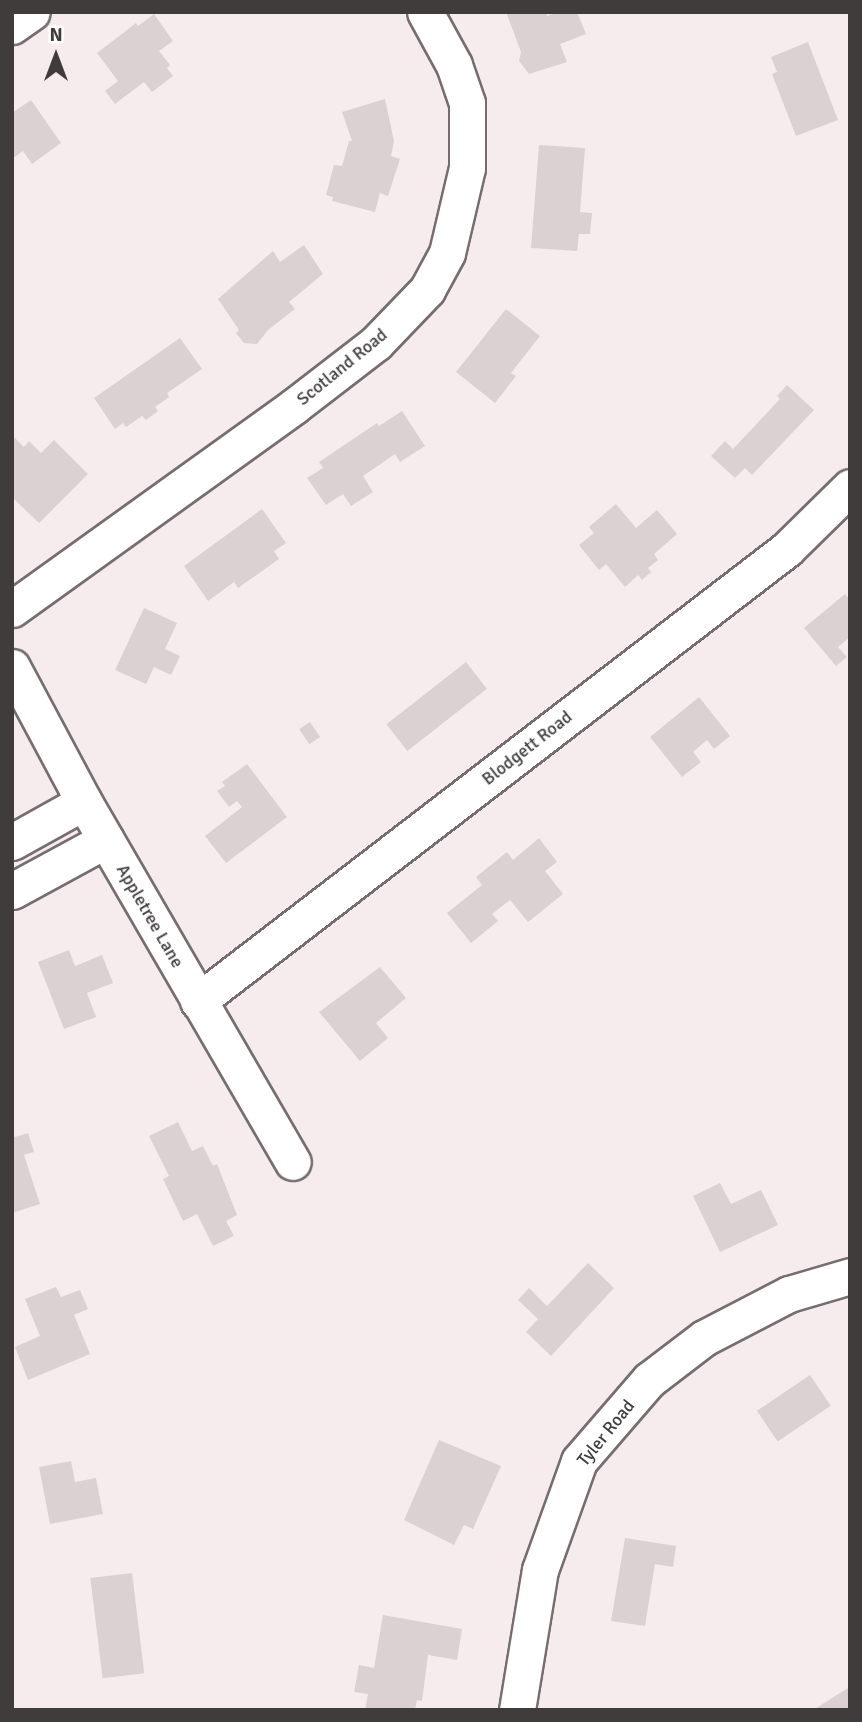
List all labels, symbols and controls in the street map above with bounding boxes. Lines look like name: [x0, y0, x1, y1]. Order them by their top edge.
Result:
north arrow: [21, 21, 91, 91]
text: N: [49, 23, 63, 47]
street label: Scotland Road: [292, 324, 392, 410]
street label: Blodgett Road: [478, 706, 576, 790]
street label: Appletree Lane: [112, 860, 188, 972]
street label: Tyler Road: [573, 1395, 639, 1471]

